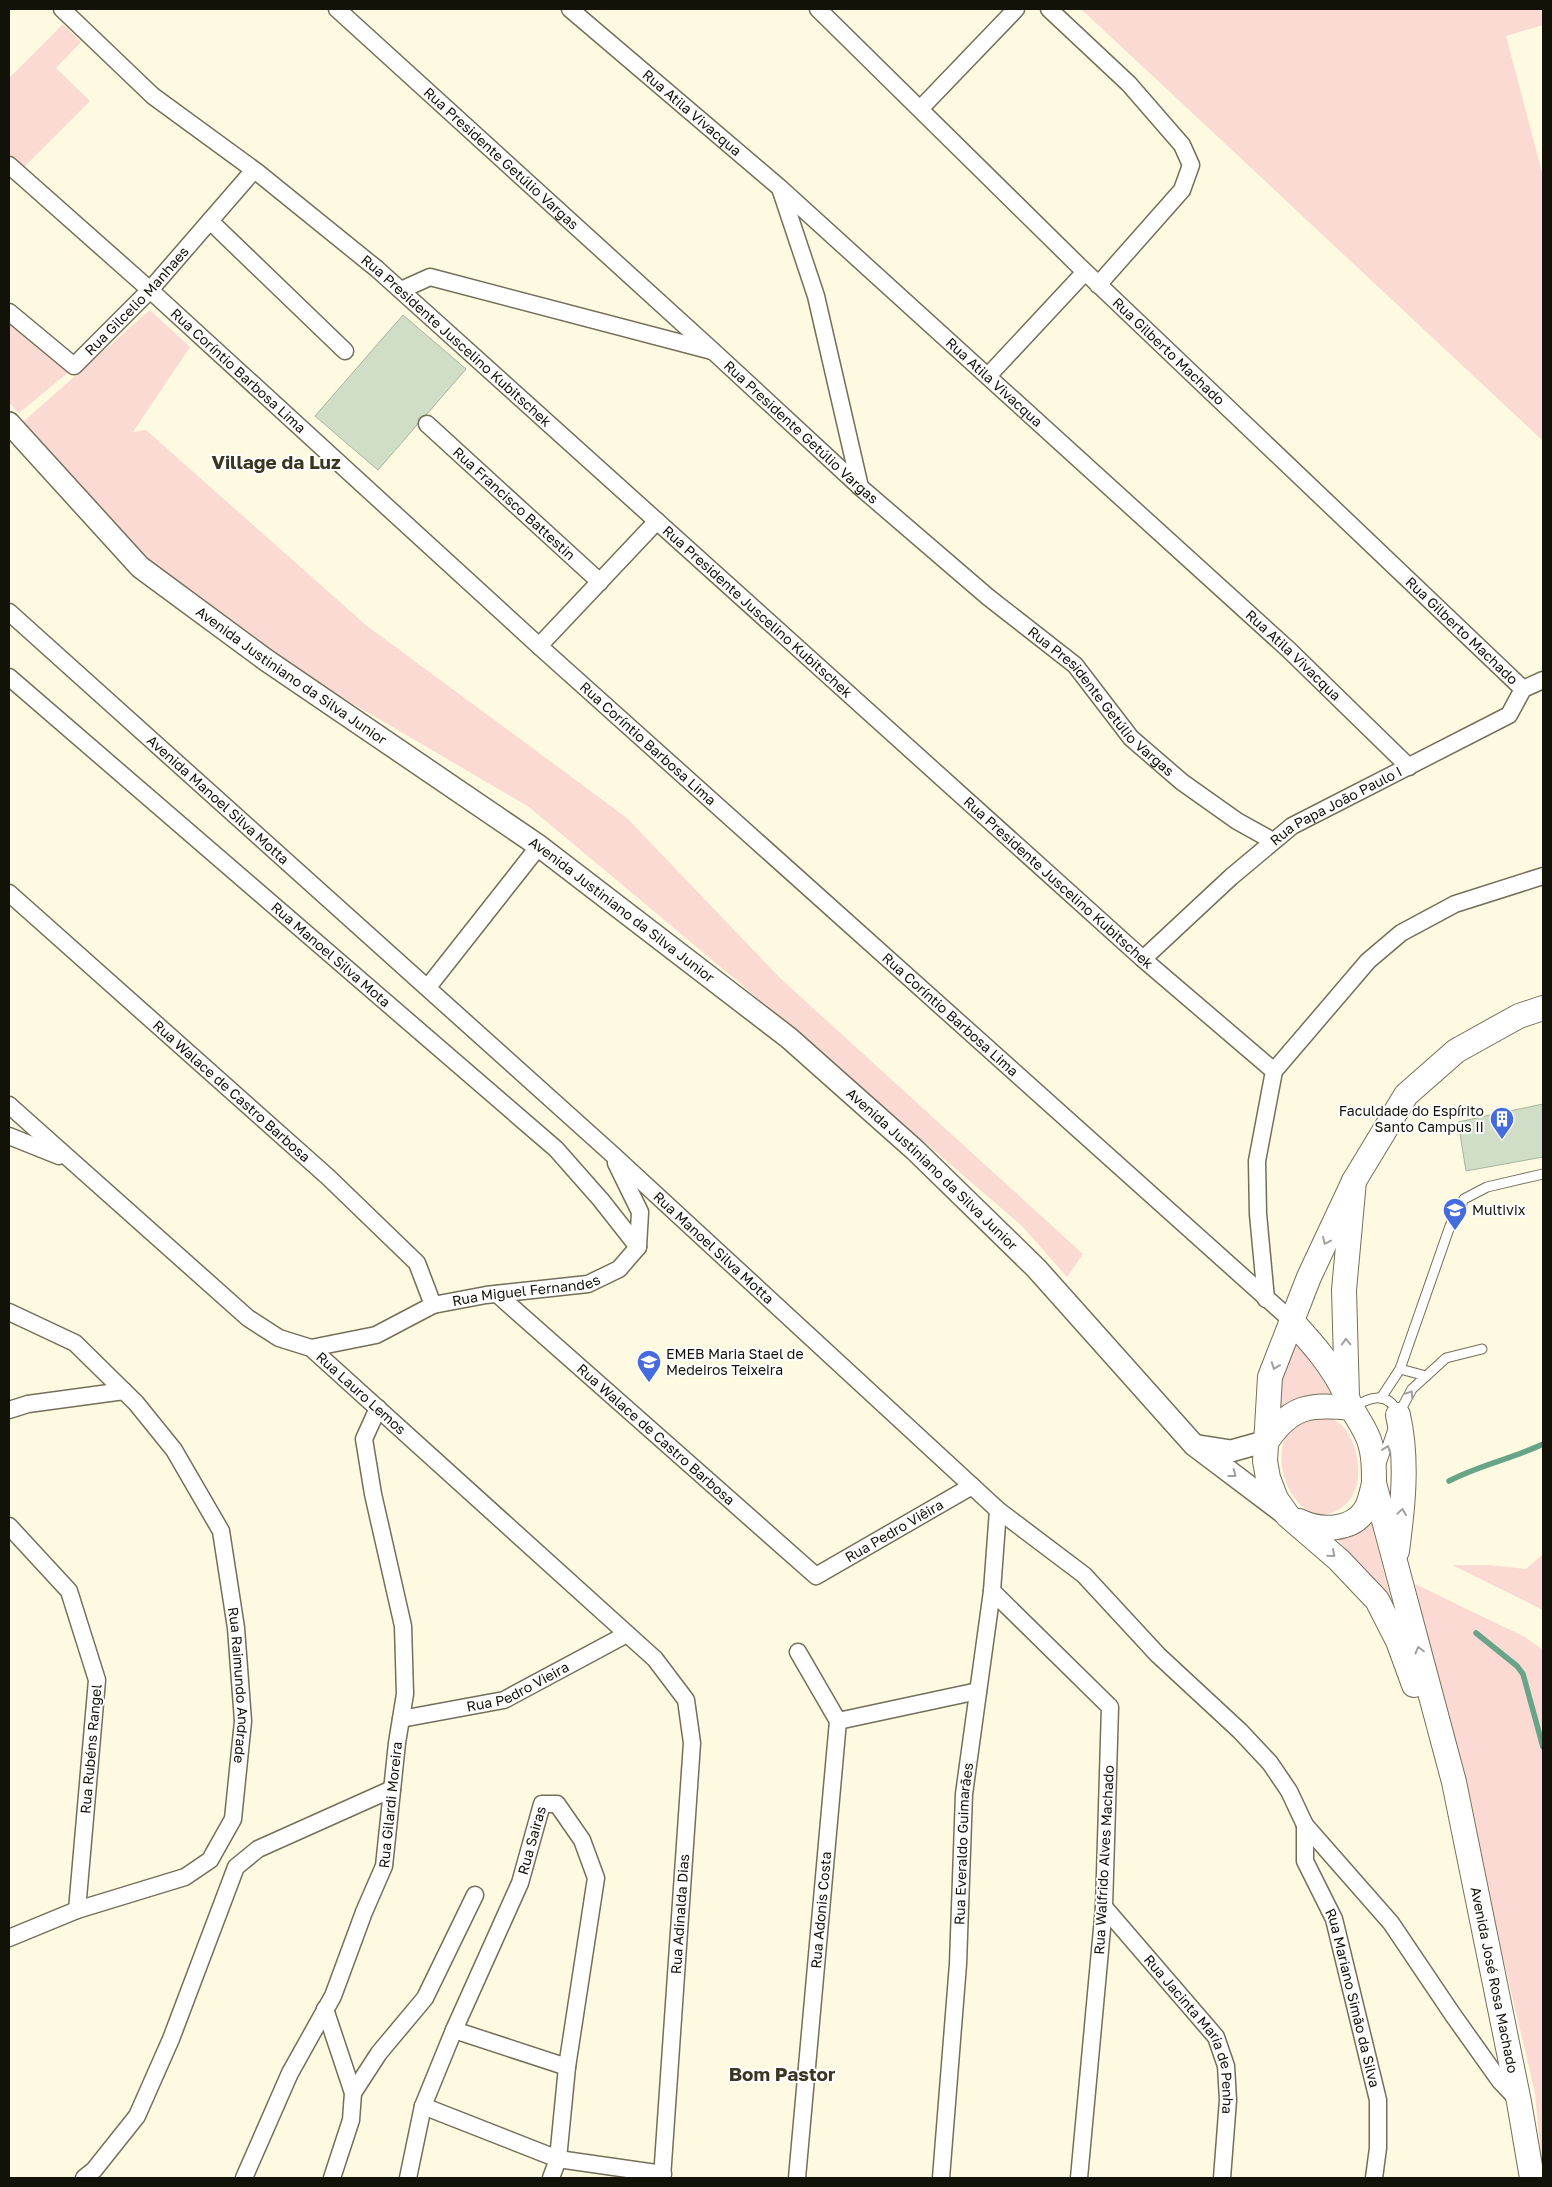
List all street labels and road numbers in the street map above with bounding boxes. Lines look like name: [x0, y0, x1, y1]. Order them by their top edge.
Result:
street label: Rua Atila Vivacqua: [639, 66, 745, 159]
street label: Rua Presidente Getúlio Vargas: [421, 83, 583, 233]
street label: Rua Gilcelio Manhaes: [81, 243, 192, 358]
street label: Rua Presidente Juscelino Kubitschek: [358, 251, 555, 430]
street label: Rua Gilberto Machado: [1109, 294, 1229, 408]
street label: Rua Coríntio Barbosa Lima: [168, 304, 310, 436]
street label: Rua Atila Vivacqua: [943, 334, 1046, 430]
street label: Rua Presidente Getúlio Vargas: [721, 357, 882, 507]
street label: Rua Francisco Battestin: [450, 443, 579, 563]
street label: Rua Presidente Juscelino Kubitschek: [659, 522, 856, 701]
street label: Rua Gilberto Machado: [1403, 573, 1522, 688]
street label: Avenida Justiniano da Silva Junior: [193, 602, 391, 748]
street label: Rua Atila Vivacqua: [1242, 606, 1345, 704]
street label: Rua Presidente Getúlio Vargas: [1025, 623, 1178, 779]
street label: Rua Coríntio Barbosa Lima: [577, 678, 720, 809]
street label: Avenida Manoel Silva Motta: [144, 731, 293, 868]
street label: Rua Papa João Paulo I: [1266, 762, 1405, 849]
street label: Rua Presidente Juscelino Kubitschek: [960, 793, 1157, 972]
street label: Avenida Justiniano da Silva Junior: [526, 833, 718, 986]
street label: Rua Manoel Silva Mota: [268, 898, 394, 1010]
street label: Rua Coríntio Barbosa Lima: [879, 949, 1022, 1080]
street label: Rua Walace de Castro Barbosa: [150, 1016, 314, 1165]
street label: Avenida Justiniano da Silva Junior: [843, 1084, 1022, 1254]
street label: Rua Manoel Silva Motta: [650, 1188, 778, 1307]
street label: Rua Miguel Fernandes: [451, 1270, 603, 1309]
street label: Rua Lauro Lemos: [313, 1348, 410, 1438]
street label: Rua Walace de Castro Barbosa: [574, 1360, 739, 1508]
street label: Rua Pedro Viêira: [842, 1496, 946, 1565]
street label: Rua Raimundo Andrade: [225, 1606, 252, 1764]
street label: Rua Pedro Vieira: [465, 1658, 572, 1715]
street label: Rua Rubéns Rangel: [76, 1683, 105, 1815]
street label: Rua Gilardi Moreira: [375, 1741, 405, 1869]
street label: Rua Everaldo Guimarães: [950, 1762, 976, 1925]
street label: Rua Walfrido Alves Machado: [1090, 1765, 1117, 1955]
street label: Rua Sairas: [514, 1804, 549, 1876]
street label: Rua Adonis Costa: [807, 1851, 834, 1969]
street label: Rua Adinalda Dias: [667, 1853, 692, 1975]
street label: Avenida José Rosa Machado: [1468, 1885, 1522, 2075]
street label: Rua Mariano Simão da Silva: [1322, 1905, 1384, 2089]
street label: Rua Jacinta Maria de Penha: [1141, 1951, 1237, 2115]

